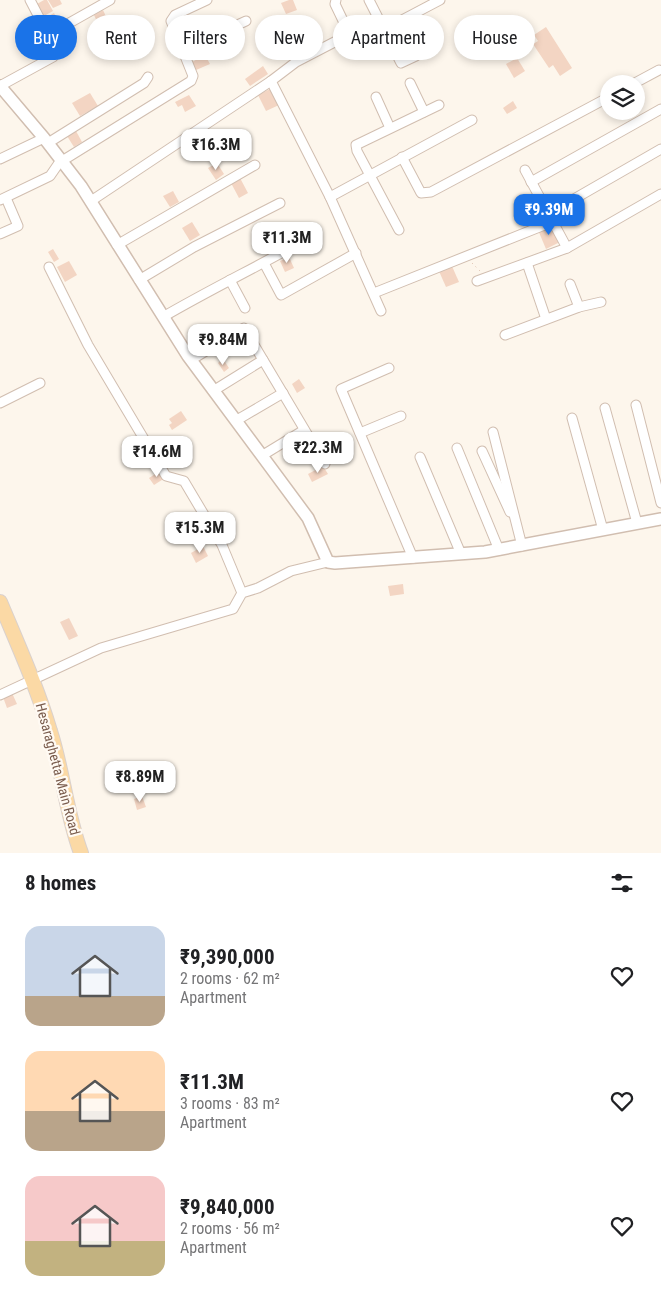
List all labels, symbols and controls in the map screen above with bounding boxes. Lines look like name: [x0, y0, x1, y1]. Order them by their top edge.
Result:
chip: Buy: [15, 15, 77, 60]
chip: Rent: [87, 15, 155, 60]
chip: Filters: [165, 15, 245, 60]
chip: New: [255, 15, 323, 60]
chip: Apartment: [333, 15, 444, 60]
chip: House: [454, 15, 535, 60]
map controls: [600, 75, 645, 120]
button: layers: [600, 75, 645, 120]
pin: ₹16.3M: [175, 128, 257, 171]
text: ₹16.3M: [192, 135, 240, 154]
pin: ₹9.39M: [508, 194, 590, 236]
text: ₹9.39M: [525, 200, 573, 219]
pin: ₹11.3M: [246, 222, 328, 264]
text: ₹11.3M: [263, 228, 311, 247]
pin: ₹9.84M: [182, 324, 264, 366]
text: ₹9.84M: [199, 330, 247, 349]
pin: ₹22.3M: [277, 432, 359, 474]
pin: ₹14.6M: [116, 436, 198, 478]
text: ₹22.3M: [294, 438, 342, 457]
text: ₹14.6M: [133, 442, 181, 461]
pin: ₹15.3M: [159, 512, 241, 554]
text: ₹15.3M: [176, 518, 224, 537]
street label: Hesaraghetta Main Road: [33, 701, 83, 837]
pin: ₹8.89M: [99, 760, 181, 803]
text: ₹8.89M: [116, 767, 164, 786]
icon: filters: [608, 869, 636, 897]
text: 8 homes: [25, 871, 96, 895]
text: ₹9,390,000: [180, 945, 275, 969]
icon: home: [65, 946, 125, 1006]
icon: heart: [608, 962, 636, 990]
text: 2 rooms · 62 m²: [180, 969, 280, 988]
text: Apartment: [180, 988, 247, 1007]
text: ₹11.3M: [180, 1070, 244, 1094]
icon: home: [65, 1071, 125, 1131]
icon: heart: [608, 1087, 636, 1115]
text: 3 rooms · 83 m²: [180, 1094, 280, 1113]
text: Apartment: [180, 1113, 247, 1132]
text: ₹9,840,000: [180, 1195, 275, 1219]
icon: home: [65, 1196, 125, 1256]
icon: heart: [608, 1212, 636, 1240]
text: 2 rooms · 56 m²: [180, 1219, 280, 1238]
text: Apartment: [180, 1238, 247, 1257]

